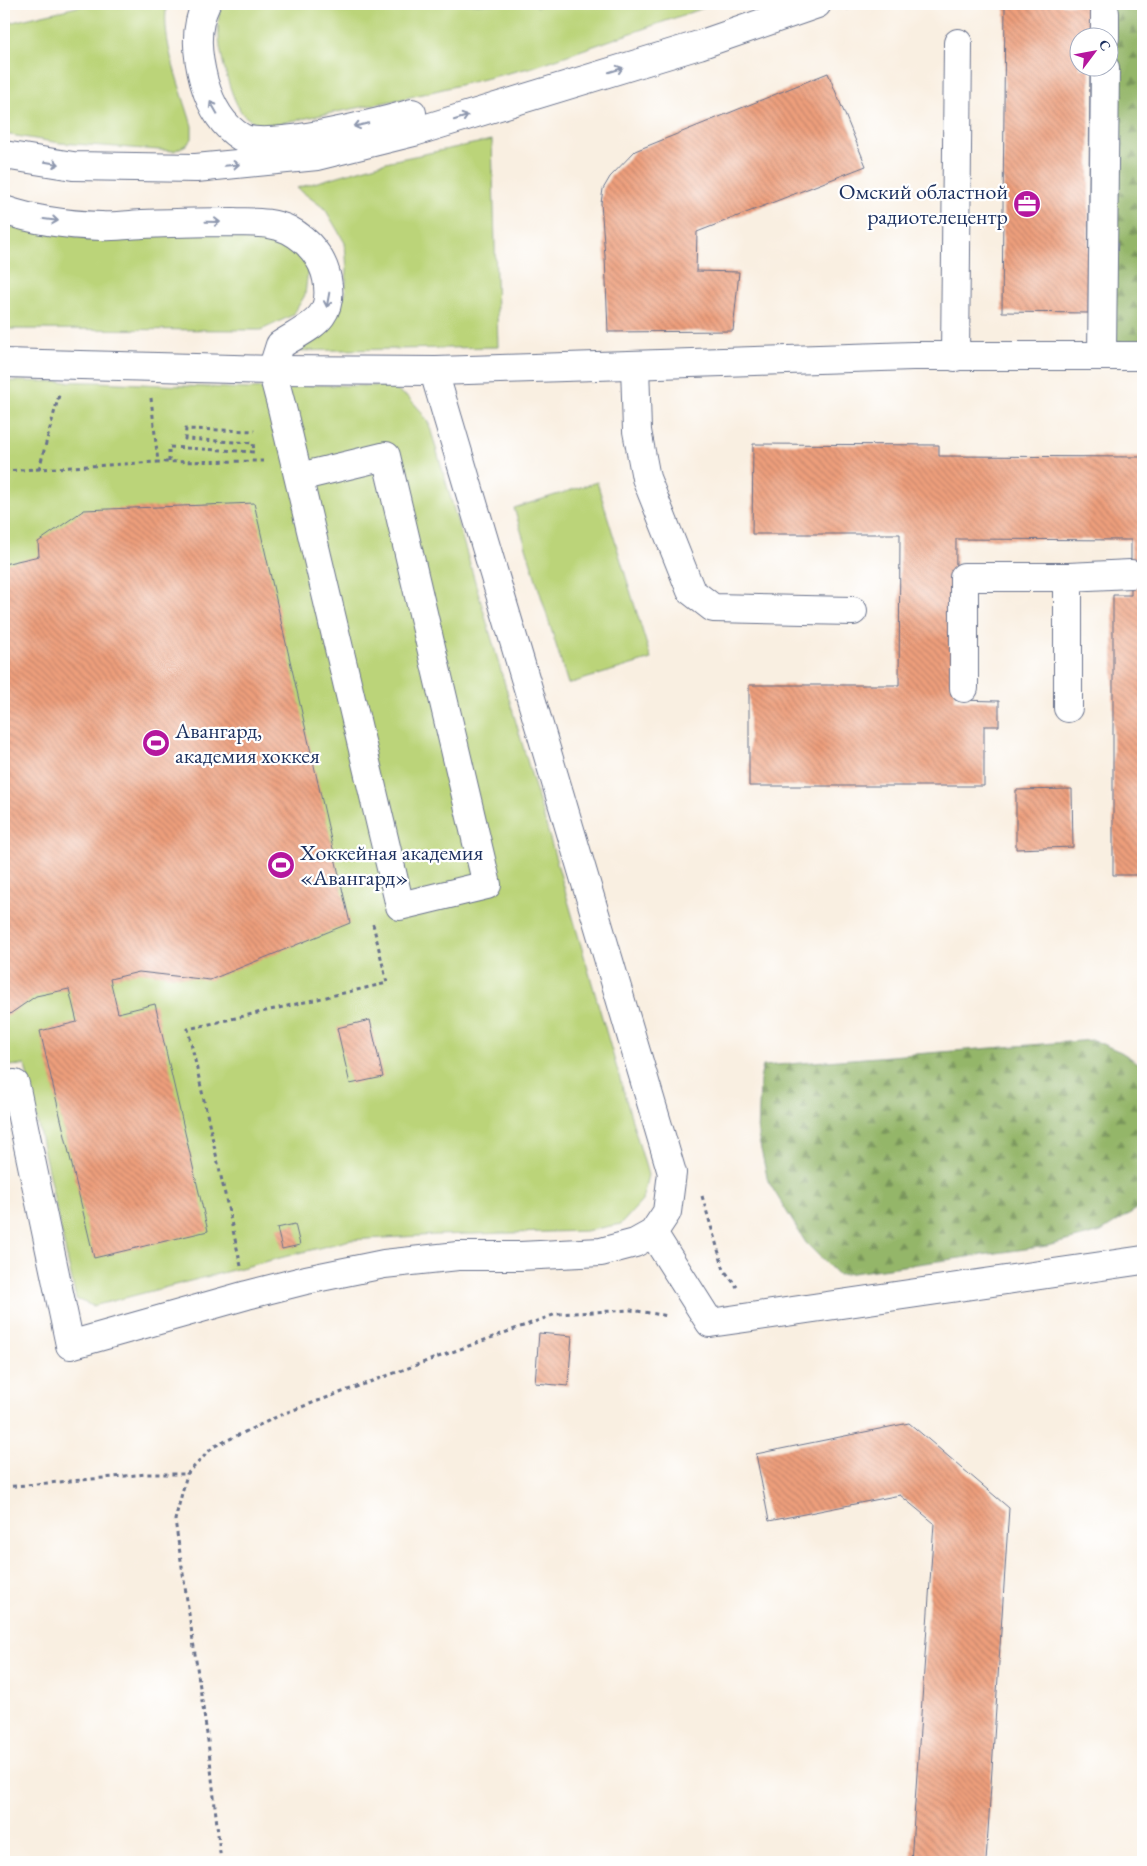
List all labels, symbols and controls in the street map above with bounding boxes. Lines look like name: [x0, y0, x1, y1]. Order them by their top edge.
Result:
north arrow: [1070, 28, 1120, 78]
text: С: [1095, 36, 1115, 54]
one-way arrow: [608, 65, 624, 75]
one-way arrow: [209, 101, 219, 115]
one-way arrow: [452, 112, 468, 122]
one-way arrow: [353, 121, 369, 130]
one-way arrow: [44, 158, 60, 168]
one-way arrow: [223, 160, 239, 169]
place label: Омский областной радиотелецентр: [839, 177, 1008, 231]
office icon: Омский областной радиотелецентр: [1012, 189, 1042, 219]
one-way arrow: [43, 215, 59, 225]
one-way arrow: [205, 217, 221, 227]
one-way arrow: [323, 292, 333, 308]
place label: Авангард, академия хоккея: [174, 716, 320, 770]
sports icon: Авангард, академия хоккея: [141, 728, 171, 758]
place label: Хоккейная академия «Авангард»: [299, 838, 483, 892]
sports icon: Хоккейная академия «Авангард»: [266, 850, 296, 880]

